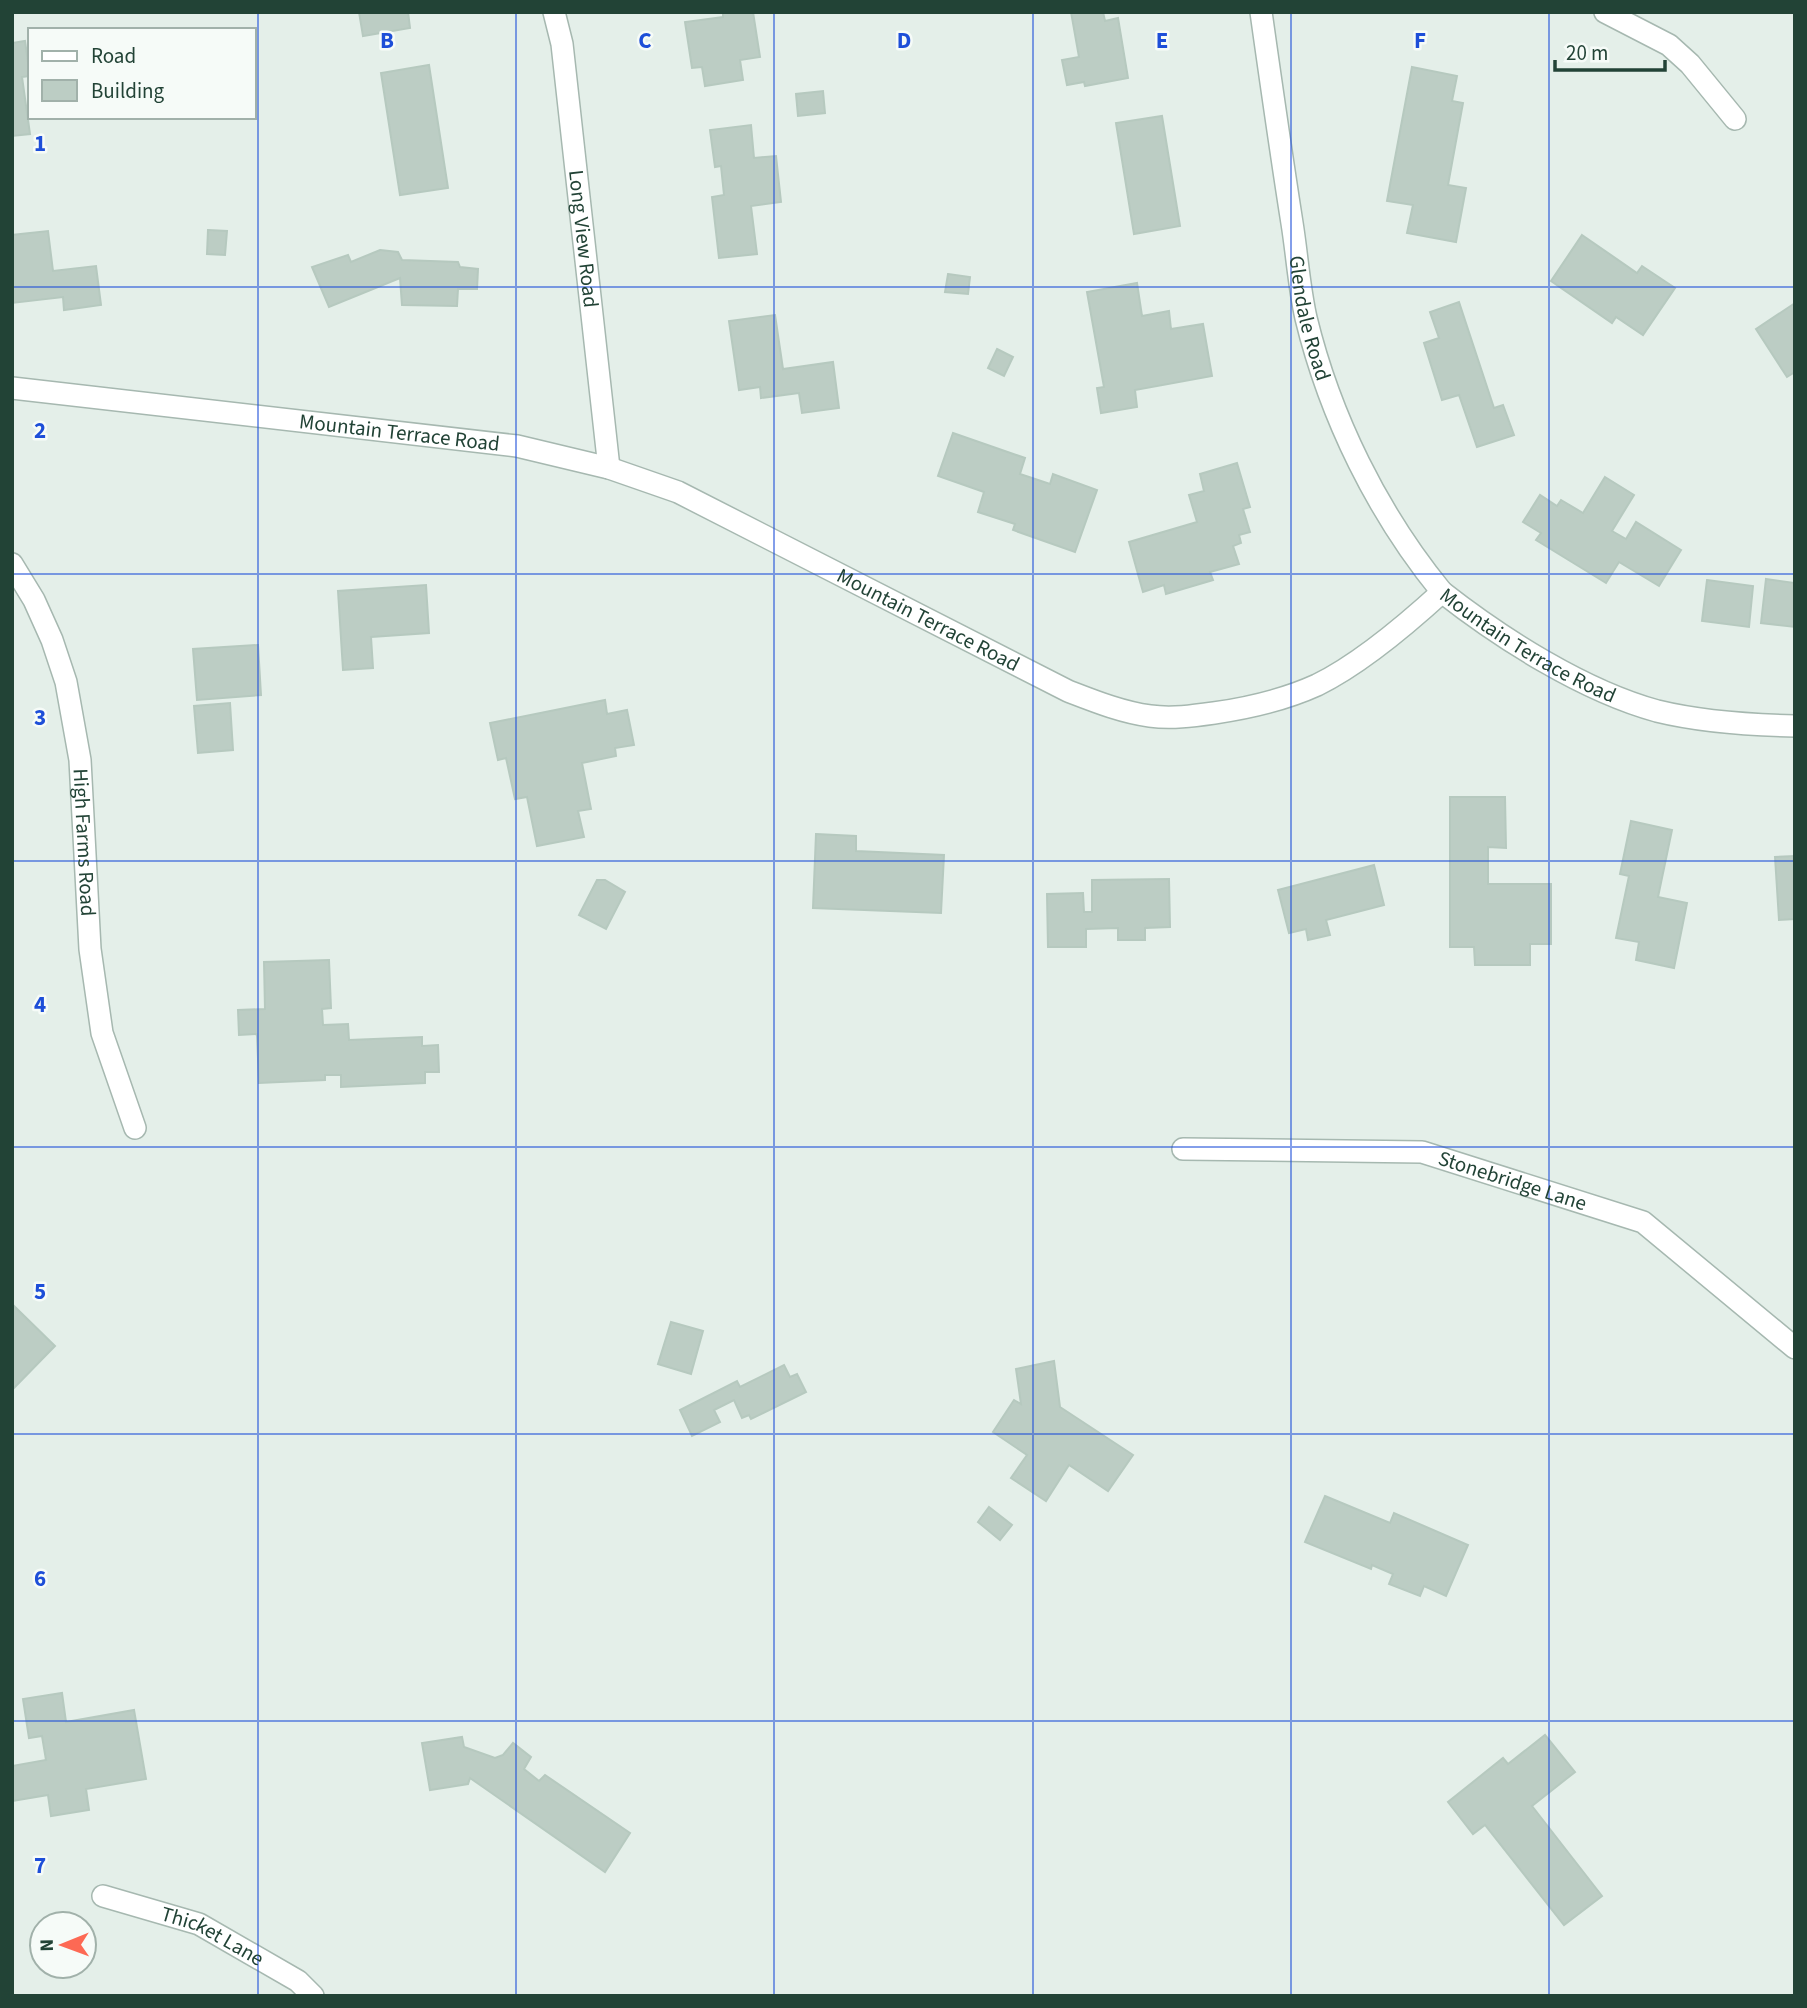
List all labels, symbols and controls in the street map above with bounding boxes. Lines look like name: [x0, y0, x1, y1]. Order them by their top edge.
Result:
text: B: [380, 24, 394, 57]
text: C: [638, 24, 652, 57]
text: D: [897, 24, 911, 57]
text: E: [1156, 24, 1168, 57]
text: F: [1414, 24, 1426, 57]
legend: [28, 28, 256, 119]
scale bar: [1555, 28, 1665, 72]
text: 20 m: [1566, 38, 1608, 68]
text: Road: [91, 41, 136, 71]
text: Building: [91, 76, 165, 106]
text: 1: [34, 127, 46, 160]
street label: Long View Road: [561, 168, 606, 309]
street label: Glendale Road: [1282, 254, 1338, 385]
street label: Mountain Terrace Road: [298, 406, 501, 459]
text: 2: [34, 414, 46, 447]
street label: Mountain Terrace Road: [832, 561, 1025, 679]
street label: Mountain Terrace Road: [1433, 581, 1621, 710]
text: 3: [34, 701, 46, 734]
street label: High Farms Road: [65, 768, 103, 917]
text: 4: [34, 988, 46, 1021]
street label: Stonebridge Lane: [1434, 1143, 1591, 1218]
text: 5: [34, 1275, 46, 1308]
text: 6: [34, 1562, 46, 1595]
text: 7: [34, 1849, 46, 1882]
street label: Thicket Lane: [157, 1899, 270, 1973]
north arrow: [28, 1910, 98, 1980]
text: N: [34, 1939, 61, 1952]

